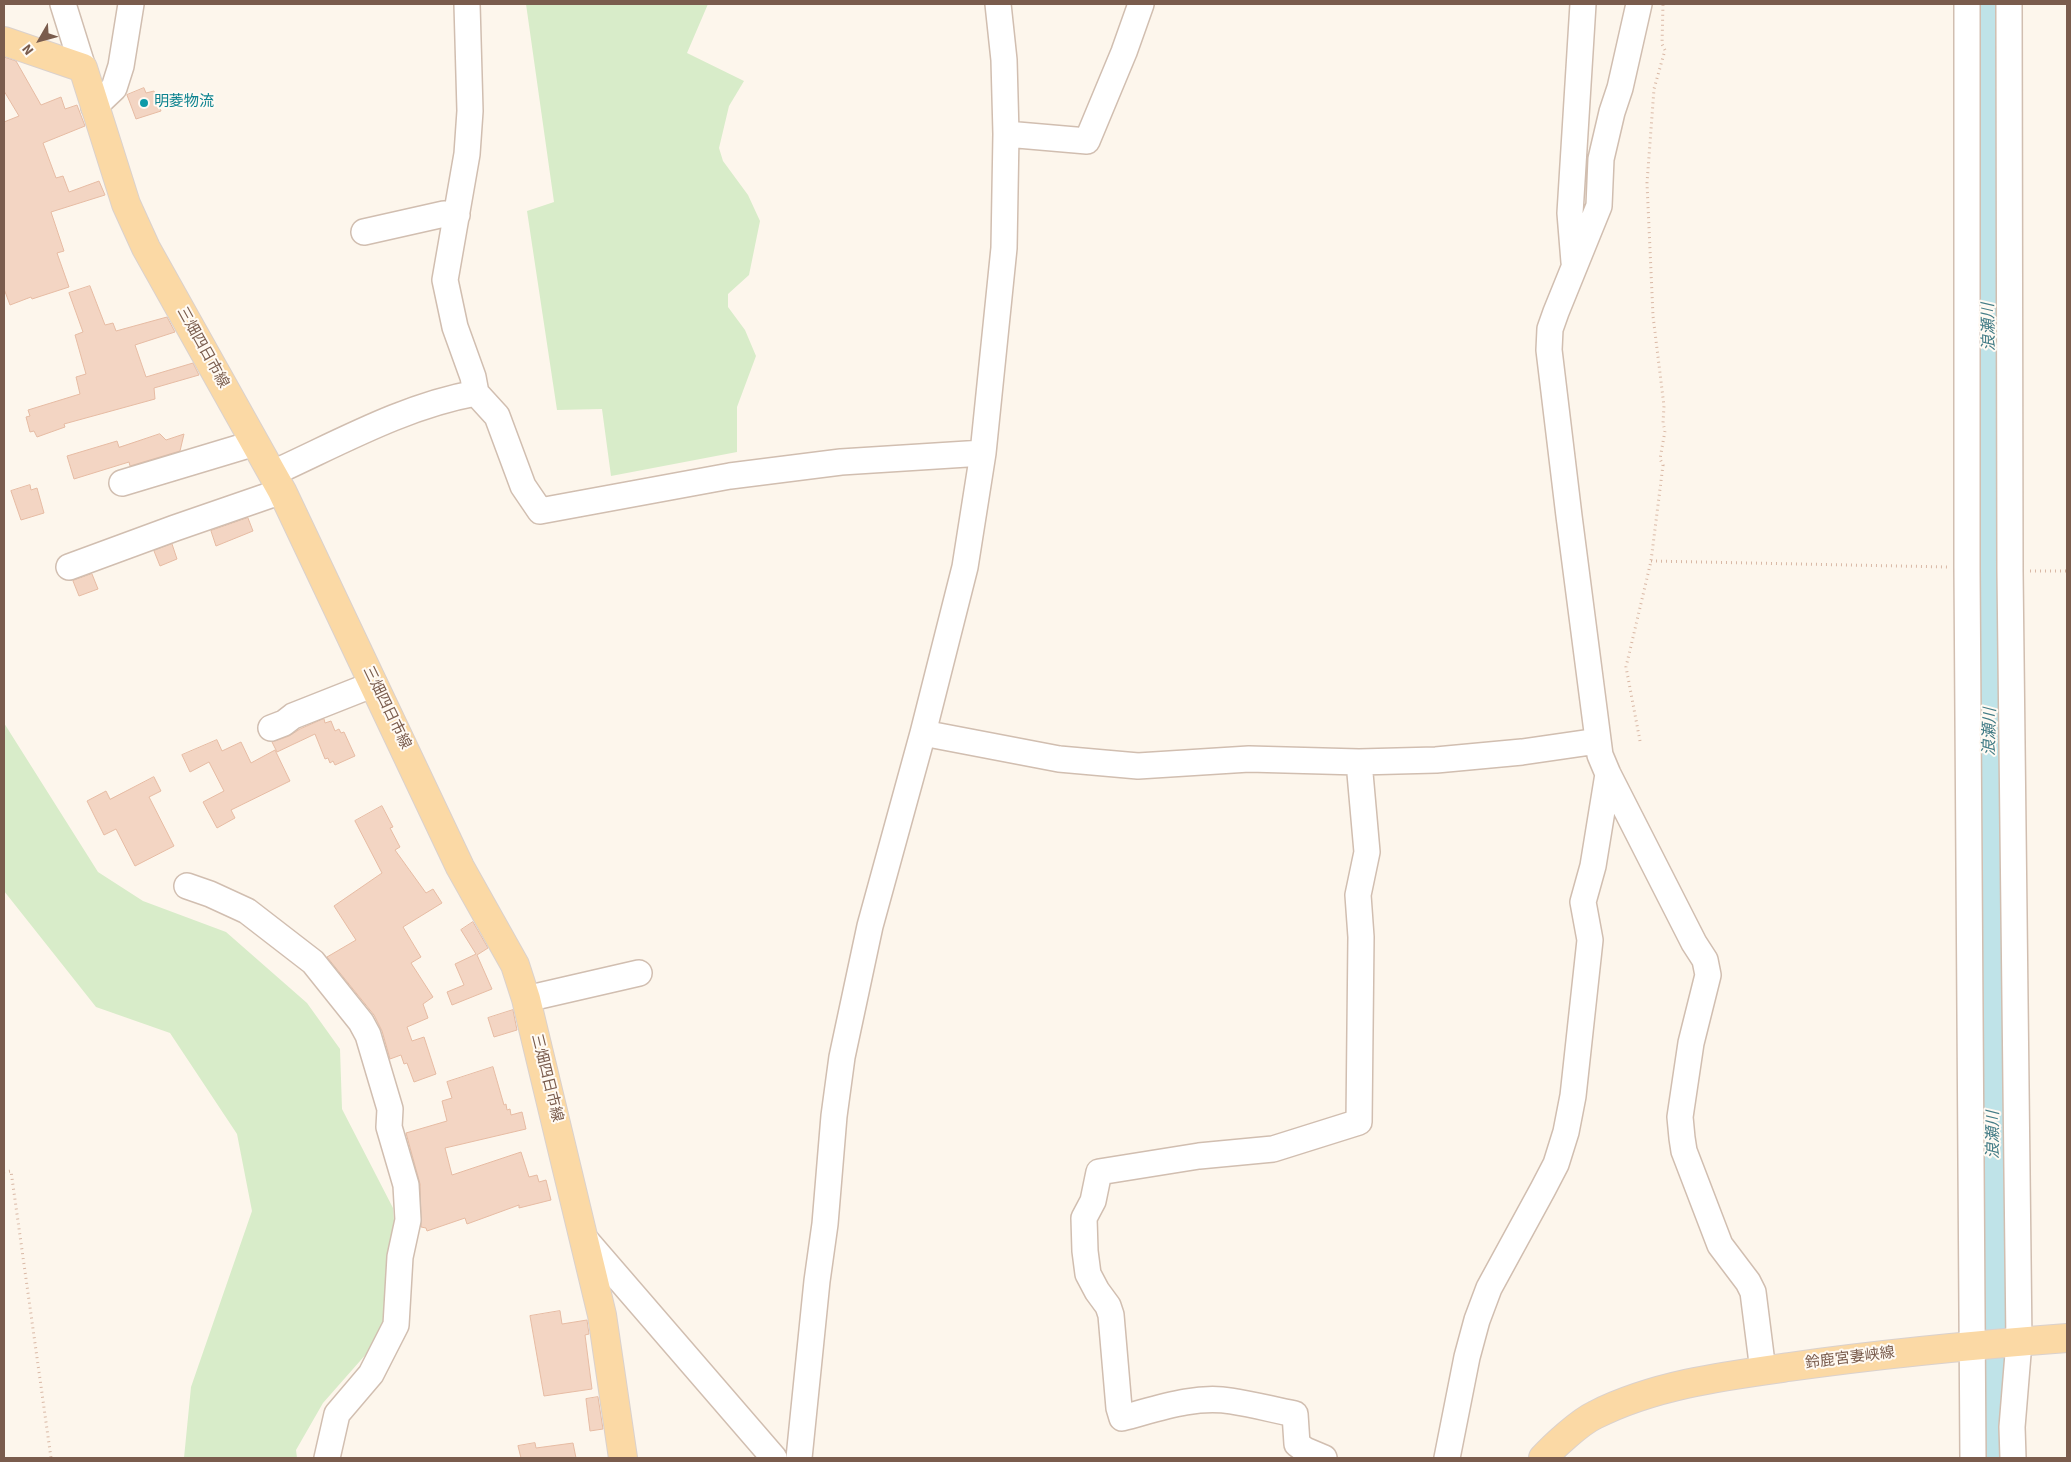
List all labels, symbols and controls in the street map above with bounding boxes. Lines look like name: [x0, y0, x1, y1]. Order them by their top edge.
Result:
north arrow: [15, 15, 65, 65]
text: N: [17, 39, 39, 59]
place label: 明菱物流: [154, 94, 214, 112]
marker: 明菱物流: [138, 97, 150, 109]
water label: 浪瀬川: [1980, 303, 2000, 351]
street label: 三畑四日市線: [172, 304, 232, 392]
street label: 三畑四日市線: [358, 664, 414, 752]
water label: 浪瀬川: [1981, 708, 2001, 756]
street label: 三畑四日市線: [526, 1032, 566, 1124]
water label: 浪瀬川: [1984, 1111, 2004, 1159]
street label: 鈴鹿宮妻峡線: [1804, 1345, 1896, 1373]

